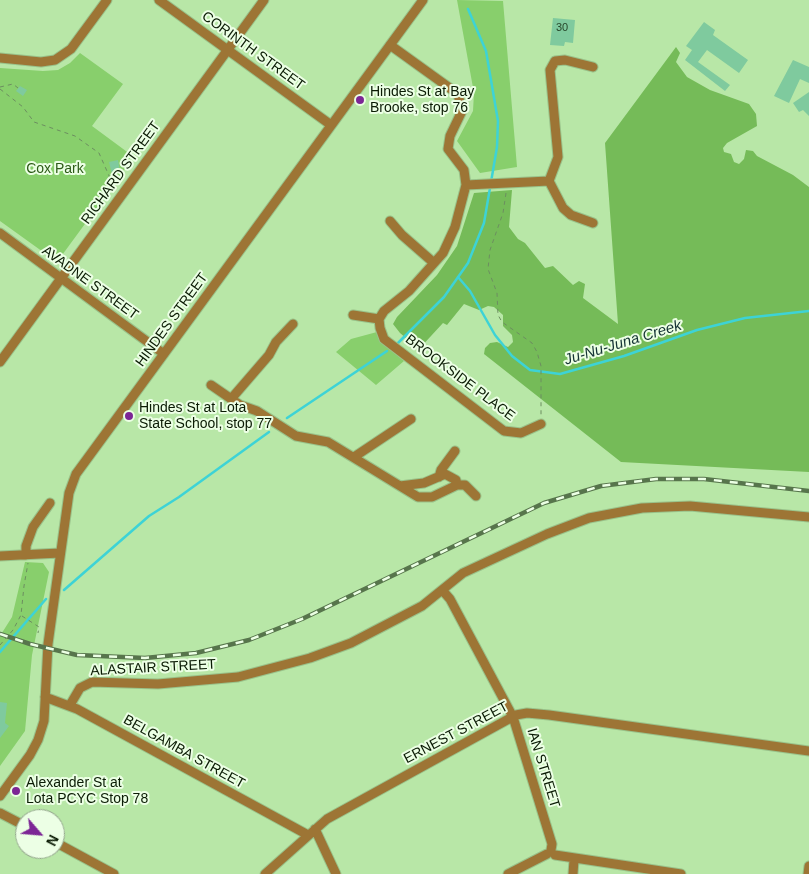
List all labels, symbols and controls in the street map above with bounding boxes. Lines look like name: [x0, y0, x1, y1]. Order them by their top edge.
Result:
street label: CORINTH STREET: [198, 8, 308, 94]
house number: 30: [556, 21, 568, 35]
place label: Hindes St at Bay Brooke, stop 76: [370, 84, 474, 116]
marker: Hindes St at Bay Brooke, stop 76: [354, 94, 366, 106]
street label: RICHARD STREET: [78, 118, 164, 228]
park label: Cox Park: [26, 161, 84, 177]
street label: AVADNE STREET: [39, 243, 141, 323]
street label: HINDES STREET: [132, 270, 212, 370]
water label: Ju-Nu-Juna Creek: [562, 317, 684, 369]
street label: BROOKSIDE PLACE: [402, 331, 518, 425]
place label: Hindes St at Lota State School, stop 77: [139, 400, 272, 432]
marker: Hindes St at Lota State School, stop 77: [123, 410, 135, 422]
street label: ALASTAIR STREET: [90, 656, 216, 680]
street label: ERNEST STREET: [401, 698, 511, 768]
street label: BELGAMBA STREET: [120, 712, 248, 792]
street label: IAN STREET: [523, 726, 563, 810]
place label: Alexander St at Lota PCYC Stop 78: [26, 775, 148, 808]
marker: Alexander St at Lota PCYC Stop 78: [10, 785, 22, 797]
north arrow: [15, 809, 65, 859]
text: N: [43, 832, 62, 848]

